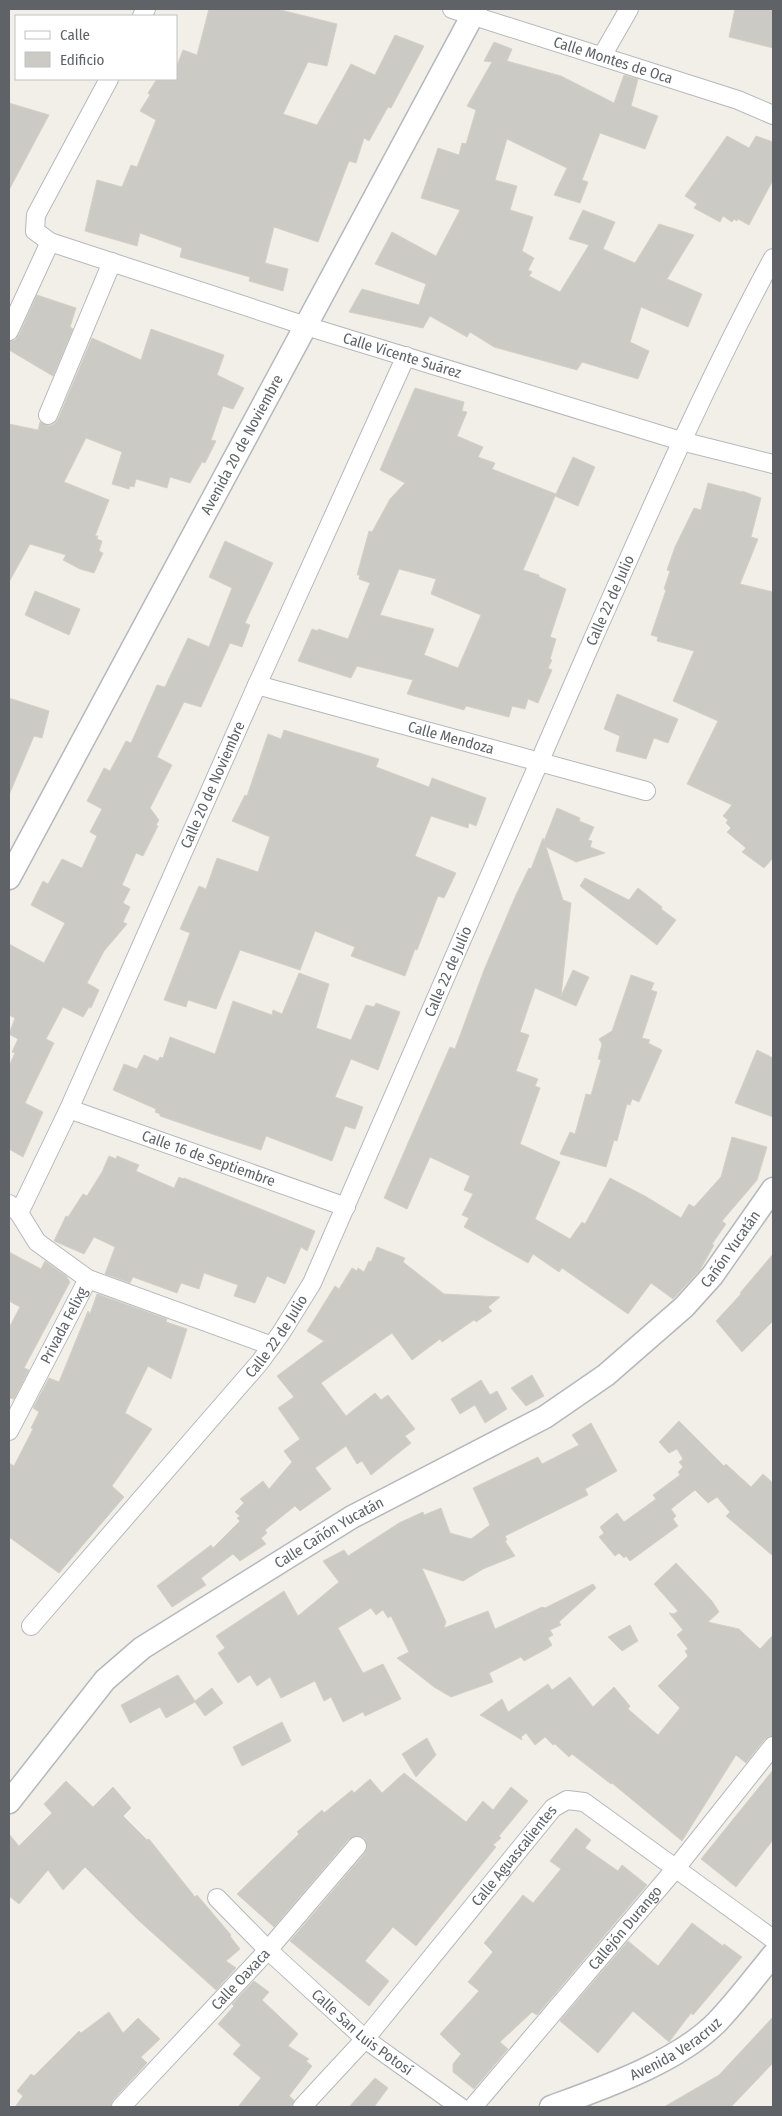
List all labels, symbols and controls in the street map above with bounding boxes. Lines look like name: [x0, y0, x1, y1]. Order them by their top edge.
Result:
legend: [15, 15, 178, 80]
text: Calle: [60, 26, 90, 44]
street label: Calle Montes de Oca: [551, 33, 675, 88]
text: Edificio: [60, 51, 105, 69]
street label: Calle Vicente Suárez: [341, 329, 464, 382]
street label: Avenida 20 de Noviembre: [197, 372, 287, 518]
street label: Calle 22 de Julio: [582, 552, 638, 648]
street label: Calle Mendoza: [406, 718, 496, 758]
street label: Calle 20 de Noviembre: [177, 719, 249, 851]
street label: Calle 22 de Julio: [421, 923, 476, 1020]
street label: Calle 16 de Septiembre: [139, 1127, 278, 1190]
street label: Cañón Yucatán: [697, 1207, 764, 1291]
street label: Privada Felixg: [37, 1284, 91, 1367]
street label: Calle 22 de Julio: [241, 1291, 311, 1381]
street label: Calle Cañón Yucatán: [271, 1493, 387, 1572]
street label: Calle Aguascalientes: [468, 1802, 561, 1910]
street label: Callejón Durango: [584, 1882, 666, 1974]
street label: Calle Oaxaca: [208, 1945, 274, 2014]
street label: Calle San Luis Potosí: [308, 1985, 416, 2079]
street label: Avenida Veracruz: [627, 2014, 725, 2084]

